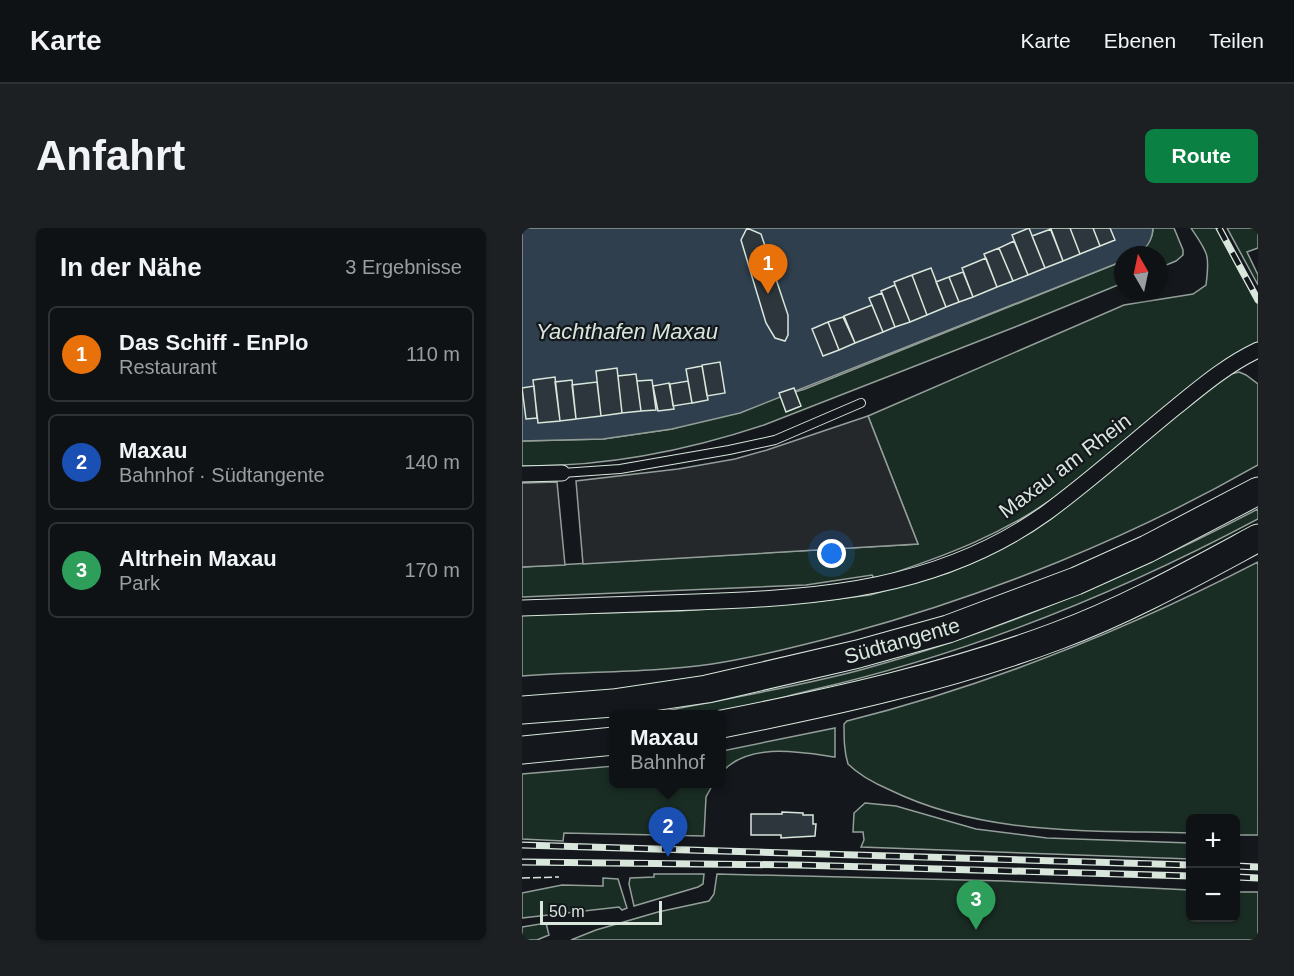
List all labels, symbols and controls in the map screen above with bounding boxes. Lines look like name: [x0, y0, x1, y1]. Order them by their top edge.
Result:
text: Karte: [30, 25, 102, 56]
text: Karte: [1021, 29, 1071, 52]
text: Ebenen: [1104, 29, 1176, 52]
text: Teilen: [1209, 29, 1264, 52]
button: Route: [1145, 129, 1258, 183]
text: Anfahrt: [36, 132, 185, 179]
pin: 1: [748, 244, 788, 294]
north arrow: [1114, 246, 1168, 300]
text: In der Nähe: [60, 252, 202, 282]
text: 3 Ergebnisse: [345, 256, 462, 278]
water label: Yachthafen Maxau: [536, 319, 718, 344]
text: Das Schiff - EnPlo: [119, 330, 308, 355]
text: 1: [76, 343, 87, 365]
text: 110 m: [406, 343, 460, 365]
text: Restaurant: [119, 356, 217, 378]
street label: Maxau am Rhein: [994, 409, 1135, 523]
text: Maxau: [119, 438, 187, 463]
text: 2: [76, 451, 87, 473]
text: 140 m: [404, 451, 460, 473]
text: Bahnhof · Südtangente: [119, 464, 325, 486]
your location: [817, 539, 846, 568]
text: Altrhein Maxau: [119, 546, 277, 571]
text: 3: [76, 559, 87, 581]
text: 170 m: [404, 559, 460, 581]
text: Park: [119, 572, 160, 594]
street label: Südtangente: [841, 613, 962, 668]
popup: [609, 710, 726, 788]
text: Maxau: [630, 725, 699, 750]
text: Bahnhof: [630, 751, 705, 773]
pin: 2: [648, 808, 688, 857]
map controls: [1186, 814, 1240, 922]
button: +: [1186, 814, 1240, 868]
button: −: [1186, 868, 1240, 922]
pin: 3: [956, 880, 996, 930]
scale bar: [540, 898, 662, 926]
text: 50 m: [549, 903, 585, 920]

